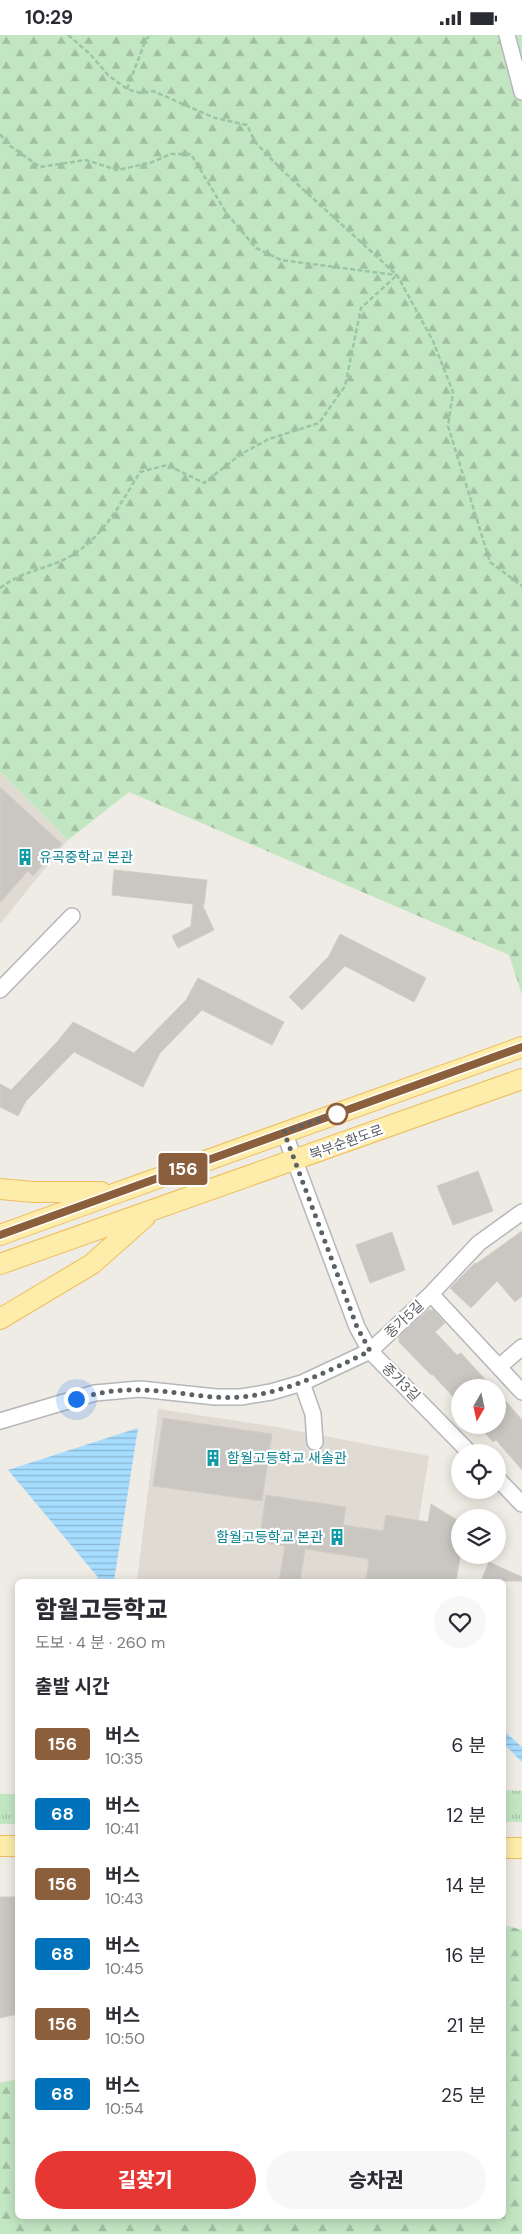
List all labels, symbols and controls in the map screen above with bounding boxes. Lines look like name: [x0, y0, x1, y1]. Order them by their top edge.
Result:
text: 10:29: [25, 5, 73, 30]
building icon: 유곡중학교 본관: [15, 847, 35, 867]
place label: 유곡중학교 본관: [39, 848, 133, 866]
unlabelled marker: [326, 1103, 348, 1125]
street label: 북부순환도로: [307, 1120, 385, 1164]
line badge: 156: [154, 1153, 212, 1185]
text: 156: [168, 1157, 198, 1181]
street label: 종가5길: [381, 1296, 427, 1342]
street label: 종가3길: [378, 1359, 424, 1405]
north arrow: [451, 1379, 506, 1434]
map controls: [451, 1379, 506, 1564]
your location: [64, 1387, 89, 1412]
button: locate: [451, 1444, 506, 1499]
building icon: 함월고등학교 새솔관: [203, 1448, 223, 1468]
place label: 함월고등학교 새솔관: [227, 1449, 347, 1467]
button: layers: [451, 1509, 506, 1564]
building icon: 함월고등학교 본관: [327, 1527, 347, 1547]
place label: 함월고등학교 본관: [216, 1528, 323, 1546]
text: 함월고등학교: [35, 1594, 167, 1625]
button: heart: [434, 1596, 486, 1648]
text: 도보 · 4 분 · 260 m: [35, 1632, 165, 1653]
text: 출발 시간: [35, 1674, 109, 1699]
text: 버스: [105, 1723, 140, 1748]
text: 156: [48, 1732, 77, 1756]
text: 6 분: [452, 1733, 486, 1758]
text: 10:35: [105, 1748, 143, 1769]
text: 버스: [105, 1793, 140, 1818]
text: 68: [51, 1802, 74, 1826]
text: 12 분: [447, 1803, 486, 1828]
text: 10:41: [105, 1818, 139, 1839]
text: 버스: [105, 1863, 140, 1888]
text: 156: [48, 1872, 77, 1896]
text: 14 분: [446, 1873, 486, 1898]
text: 10:43: [105, 1888, 143, 1909]
text: 버스: [105, 1933, 140, 1958]
text: 68: [51, 1942, 74, 1966]
text: 16 분: [446, 1943, 486, 1968]
text: 10:45: [105, 1958, 144, 1979]
text: 버스: [105, 2003, 140, 2028]
text: 156: [48, 2012, 77, 2036]
text: 21 분: [447, 2013, 486, 2038]
text: 10:50: [105, 2028, 145, 2049]
text: 버스: [105, 2073, 140, 2098]
text: 68: [51, 2082, 74, 2106]
text: 25 분: [441, 2083, 486, 2108]
text: 10:54: [105, 2098, 144, 2119]
button: 길찾기: [35, 2151, 256, 2209]
button: 승차권: [266, 2151, 486, 2209]

